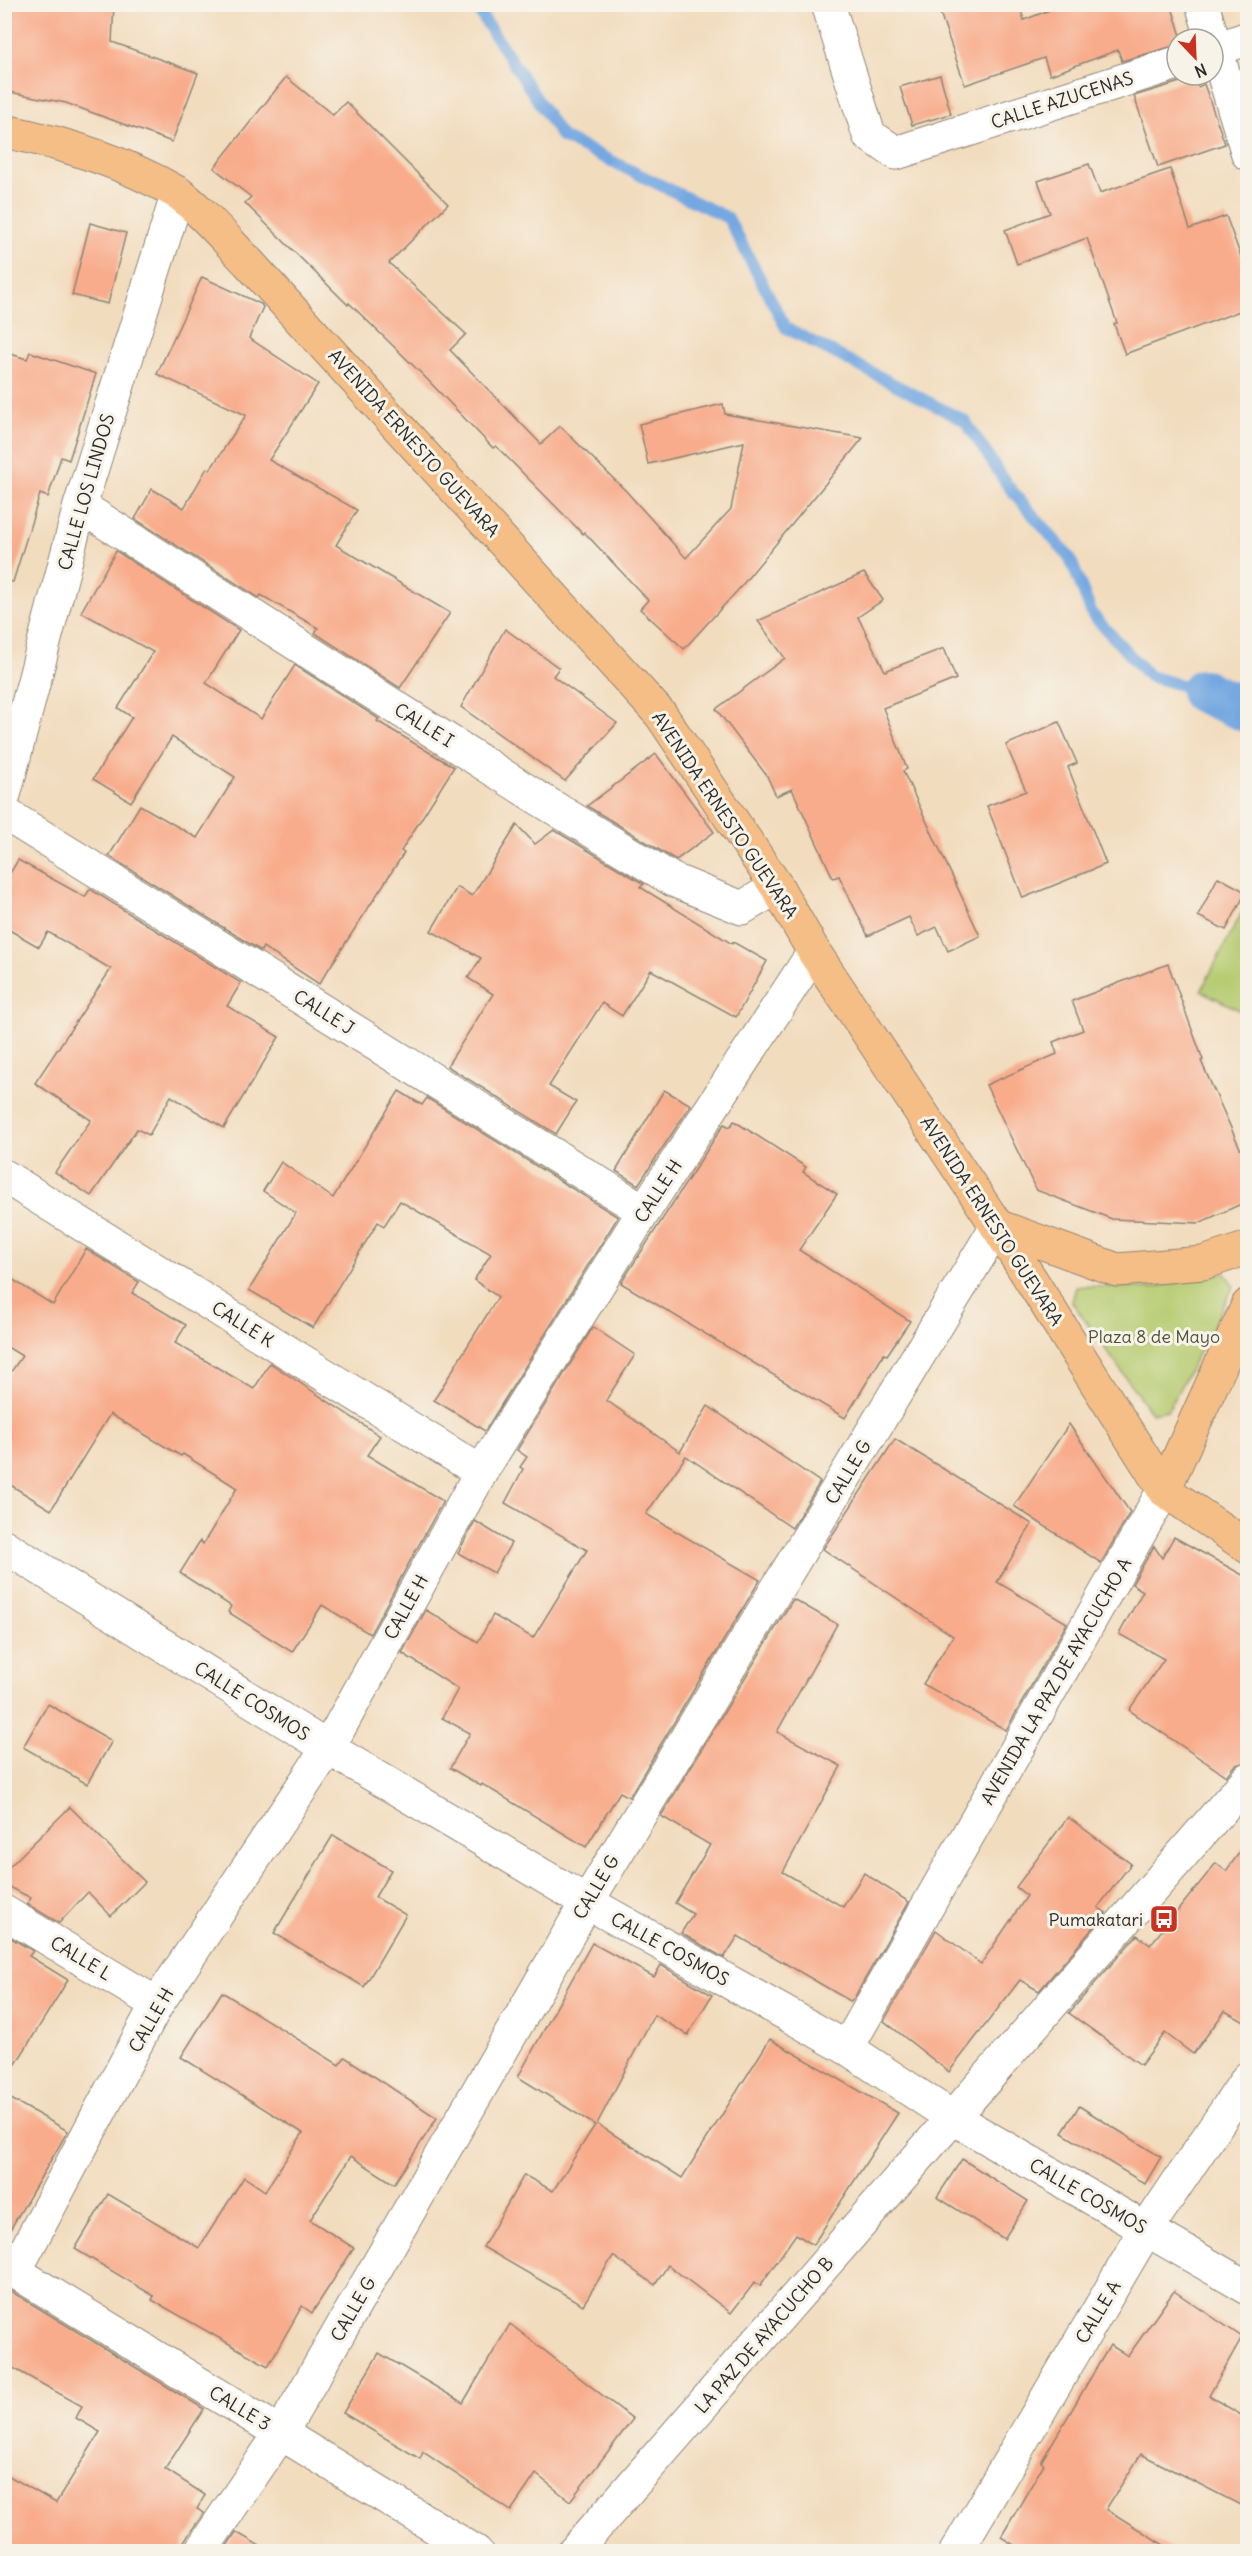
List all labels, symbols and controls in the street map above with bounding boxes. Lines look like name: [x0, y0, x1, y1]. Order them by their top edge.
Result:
north arrow: [1165, 27, 1225, 87]
text: N: [1192, 59, 1210, 82]
street label: CALLE AZUCENAS: [988, 66, 1136, 134]
street label: AVENIDA ERNESTO GUEVARA: [324, 344, 504, 542]
street label: CALLE LOS LINDOS: [53, 411, 119, 573]
street label: CALLE I: [390, 698, 458, 752]
street label: AVENIDA ERNESTO GUEVARA: [647, 707, 803, 923]
street label: CALLE J: [289, 984, 359, 1040]
street label: AVENIDA ERNESTO GUEVARA: [916, 1112, 1068, 1330]
street label: CALLE H: [629, 1155, 687, 1227]
street label: CALLE K: [208, 1296, 278, 1352]
park label: Plaza 8 de Mayo: [1088, 1325, 1220, 1348]
street label: CALLE G: [820, 1436, 876, 1508]
street label: AVENIDA LA PAZ DE AYACUCHO A: [976, 1553, 1136, 1809]
street label: CALLE H: [379, 1570, 433, 1644]
street label: CALLE COSMOS: [190, 1656, 314, 1746]
street label: CALLE G: [568, 1851, 624, 1923]
bus stop icon: Pumakatari: [1148, 1903, 1180, 1935]
street label: CALLE COSMOS: [607, 1907, 733, 1991]
place label: Pumakatari: [1049, 1908, 1143, 1931]
street label: CALLE L: [46, 1931, 116, 1985]
street label: CALLE H: [123, 1984, 179, 2056]
street label: CALLE COSMOS: [1025, 2153, 1151, 2239]
street label: LA PAZ DE AYACUCHO B: [690, 2252, 838, 2418]
street label: CALLE G: [325, 2273, 381, 2345]
street label: CALLE A: [1070, 2276, 1126, 2348]
street label: CALLE 3: [205, 2381, 275, 2435]

